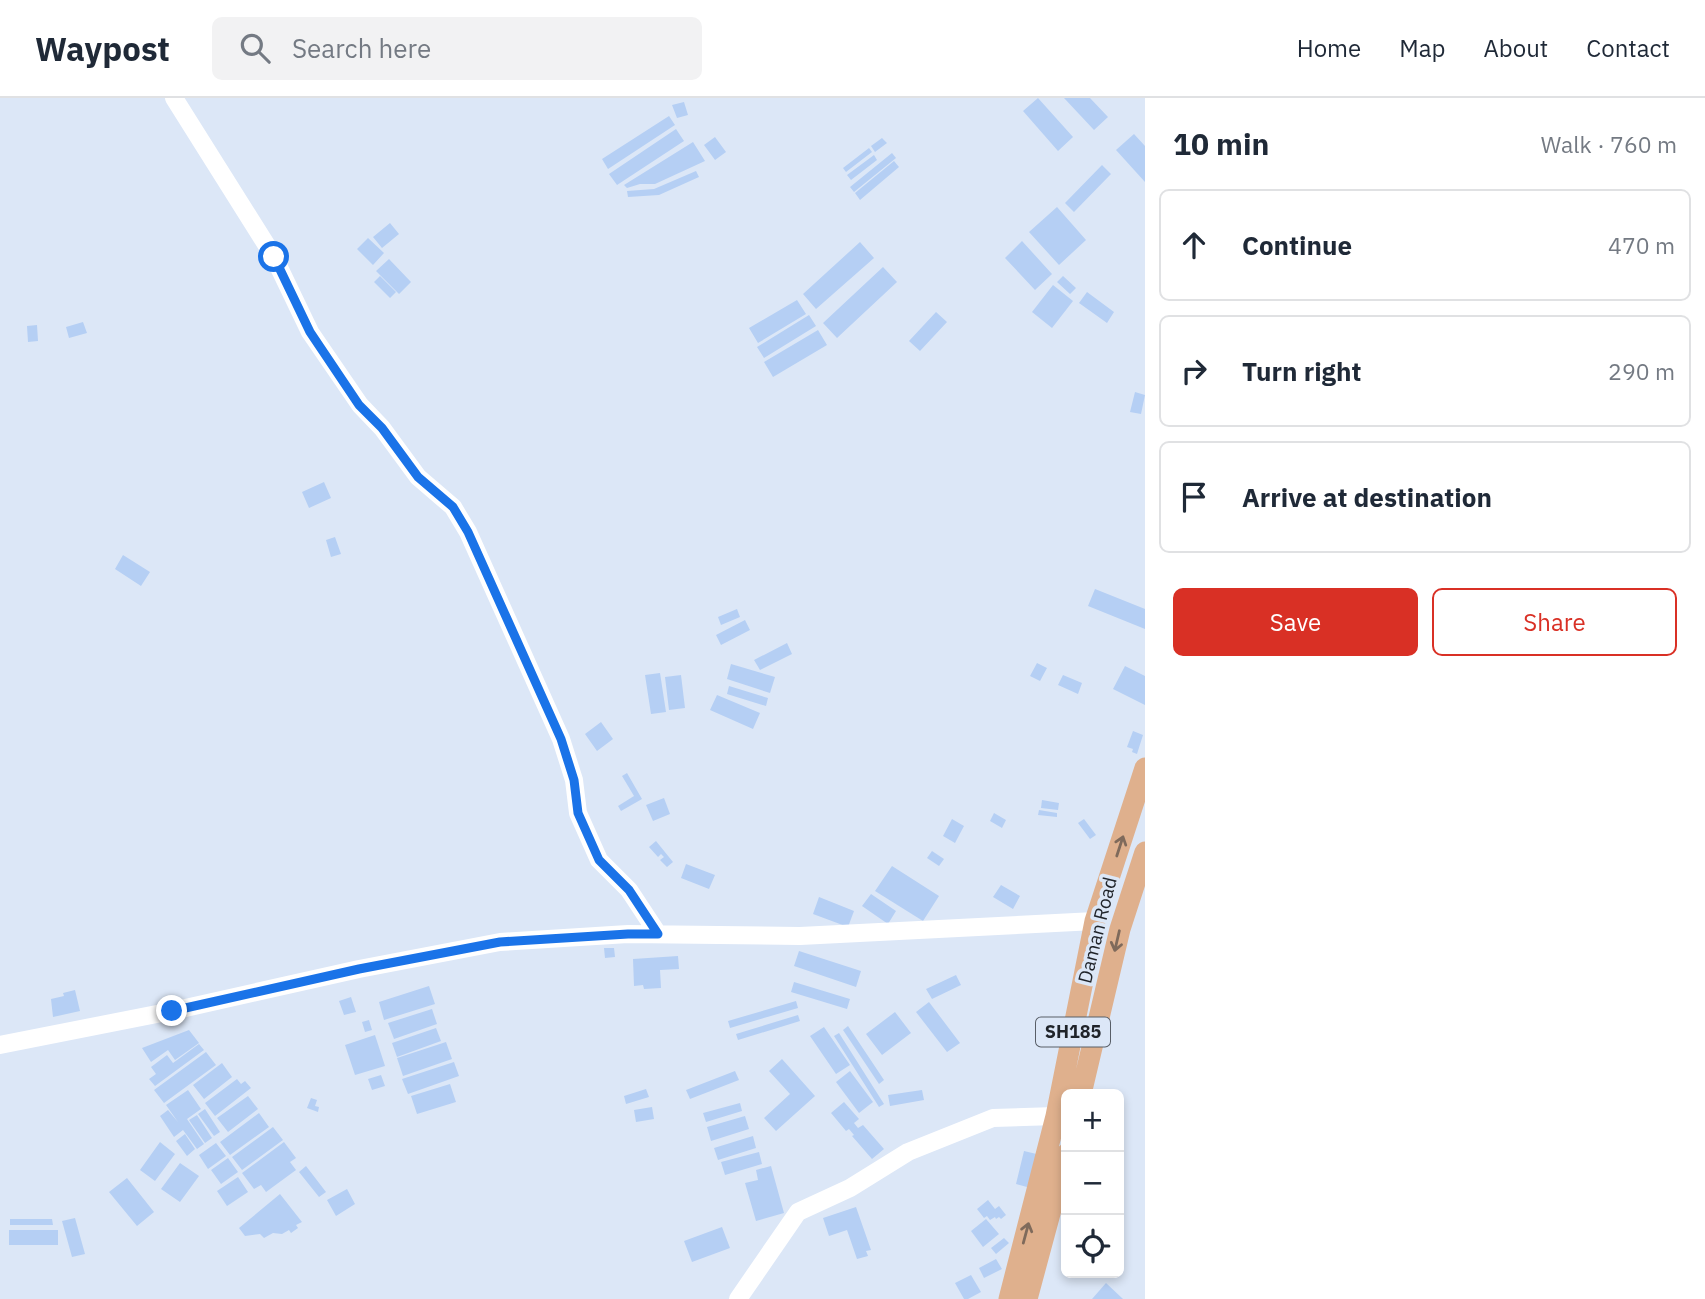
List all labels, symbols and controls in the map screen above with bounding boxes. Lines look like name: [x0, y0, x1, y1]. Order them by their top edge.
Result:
search box: [212, 17, 702, 80]
text: Waypost: [35, 27, 170, 70]
icon: search: [236, 29, 274, 67]
text: Search here: [292, 31, 431, 65]
text: Home: [1297, 32, 1361, 64]
text: Map: [1399, 32, 1445, 64]
text: About: [1483, 32, 1548, 64]
text: Contact: [1586, 32, 1670, 64]
text: 10 min: [1173, 124, 1269, 163]
text: Walk · 760 m: [1541, 129, 1677, 159]
icon: ahead: [1175, 226, 1213, 264]
text: Continue: [1242, 228, 1352, 262]
text: 470 m: [1608, 230, 1675, 260]
route start: [258, 241, 289, 272]
icon: right: [1175, 352, 1213, 390]
text: Turn right: [1242, 354, 1361, 388]
text: 290 m: [1608, 356, 1675, 386]
icon: arrive: [1175, 478, 1213, 516]
text: Arrive at destination: [1242, 480, 1492, 514]
button: Save: [1173, 588, 1418, 656]
button: Share: [1432, 588, 1677, 656]
one-way arrow: [1115, 835, 1127, 857]
street label: Daman Road: [1072, 874, 1122, 986]
one-way arrow: [1110, 929, 1123, 951]
route end: [156, 995, 187, 1026]
road number: SH185: [1036, 1017, 1110, 1046]
map controls: [1061, 1089, 1124, 1278]
button: +: [1061, 1089, 1124, 1152]
button: −: [1061, 1152, 1124, 1215]
button: locate: [1061, 1215, 1124, 1278]
one-way arrow: [1020, 1222, 1033, 1245]

